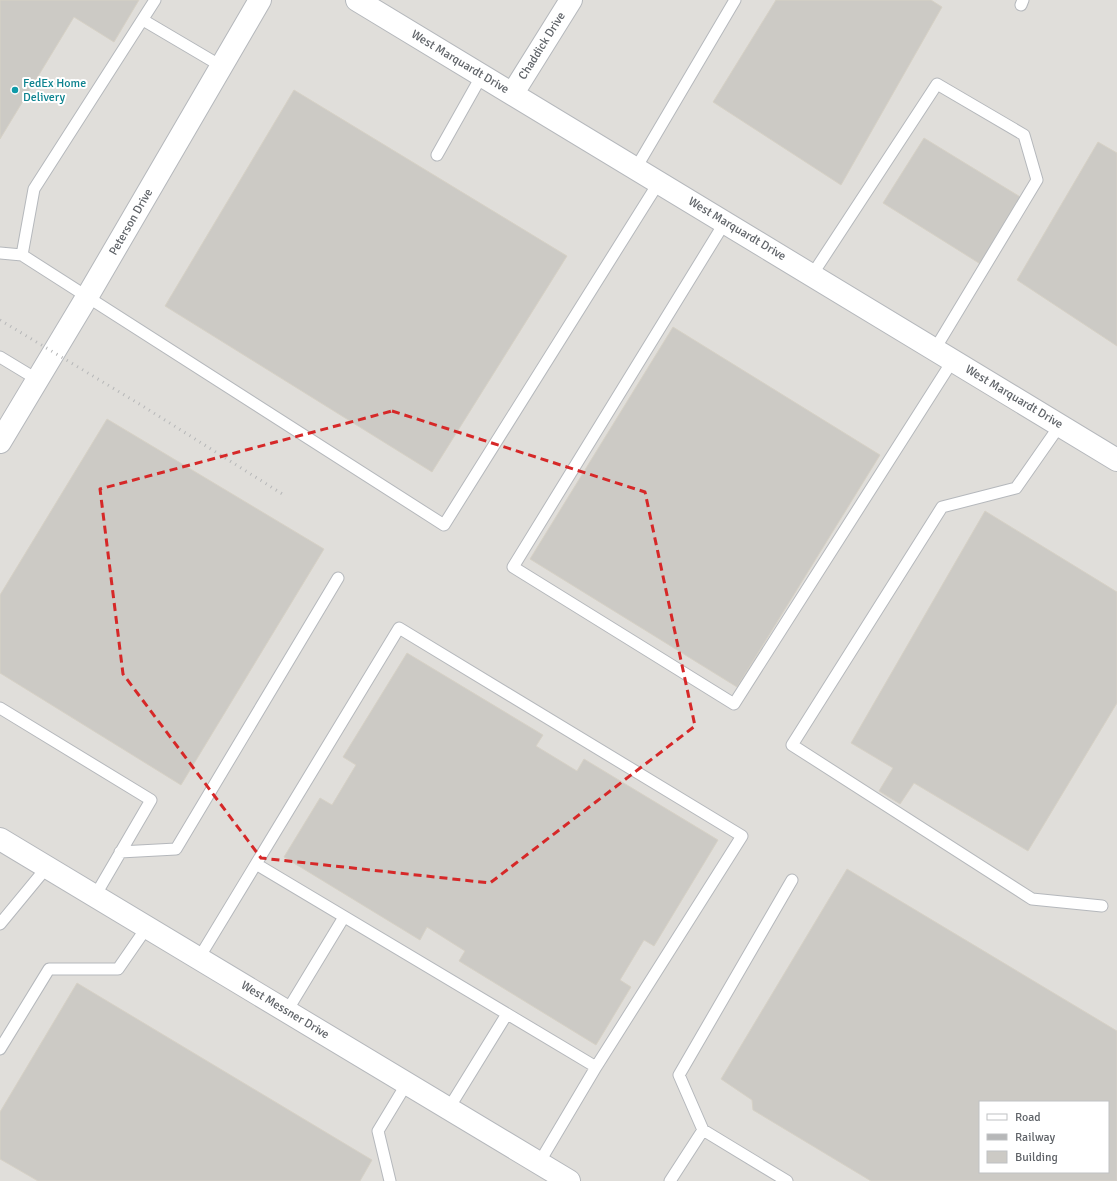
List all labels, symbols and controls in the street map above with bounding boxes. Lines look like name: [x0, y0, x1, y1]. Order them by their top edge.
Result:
street label: Chaddick Drive: [515, 9, 569, 83]
street label: West Marquardt Drive: [408, 27, 512, 97]
place label: FedEx Home Delivery: [23, 76, 86, 105]
marker: FedEx Home Delivery: [10, 85, 20, 95]
street label: Peterson Drive: [106, 186, 156, 258]
street label: West Marquardt Drive: [685, 194, 789, 264]
street label: West Marquardt Drive: [962, 362, 1066, 432]
street label: West Messner Drive: [238, 978, 332, 1042]
legend: [979, 1101, 1109, 1173]
text: Road: [1015, 1110, 1041, 1125]
text: Railway: [1015, 1130, 1055, 1145]
text: Building: [1015, 1150, 1058, 1165]

